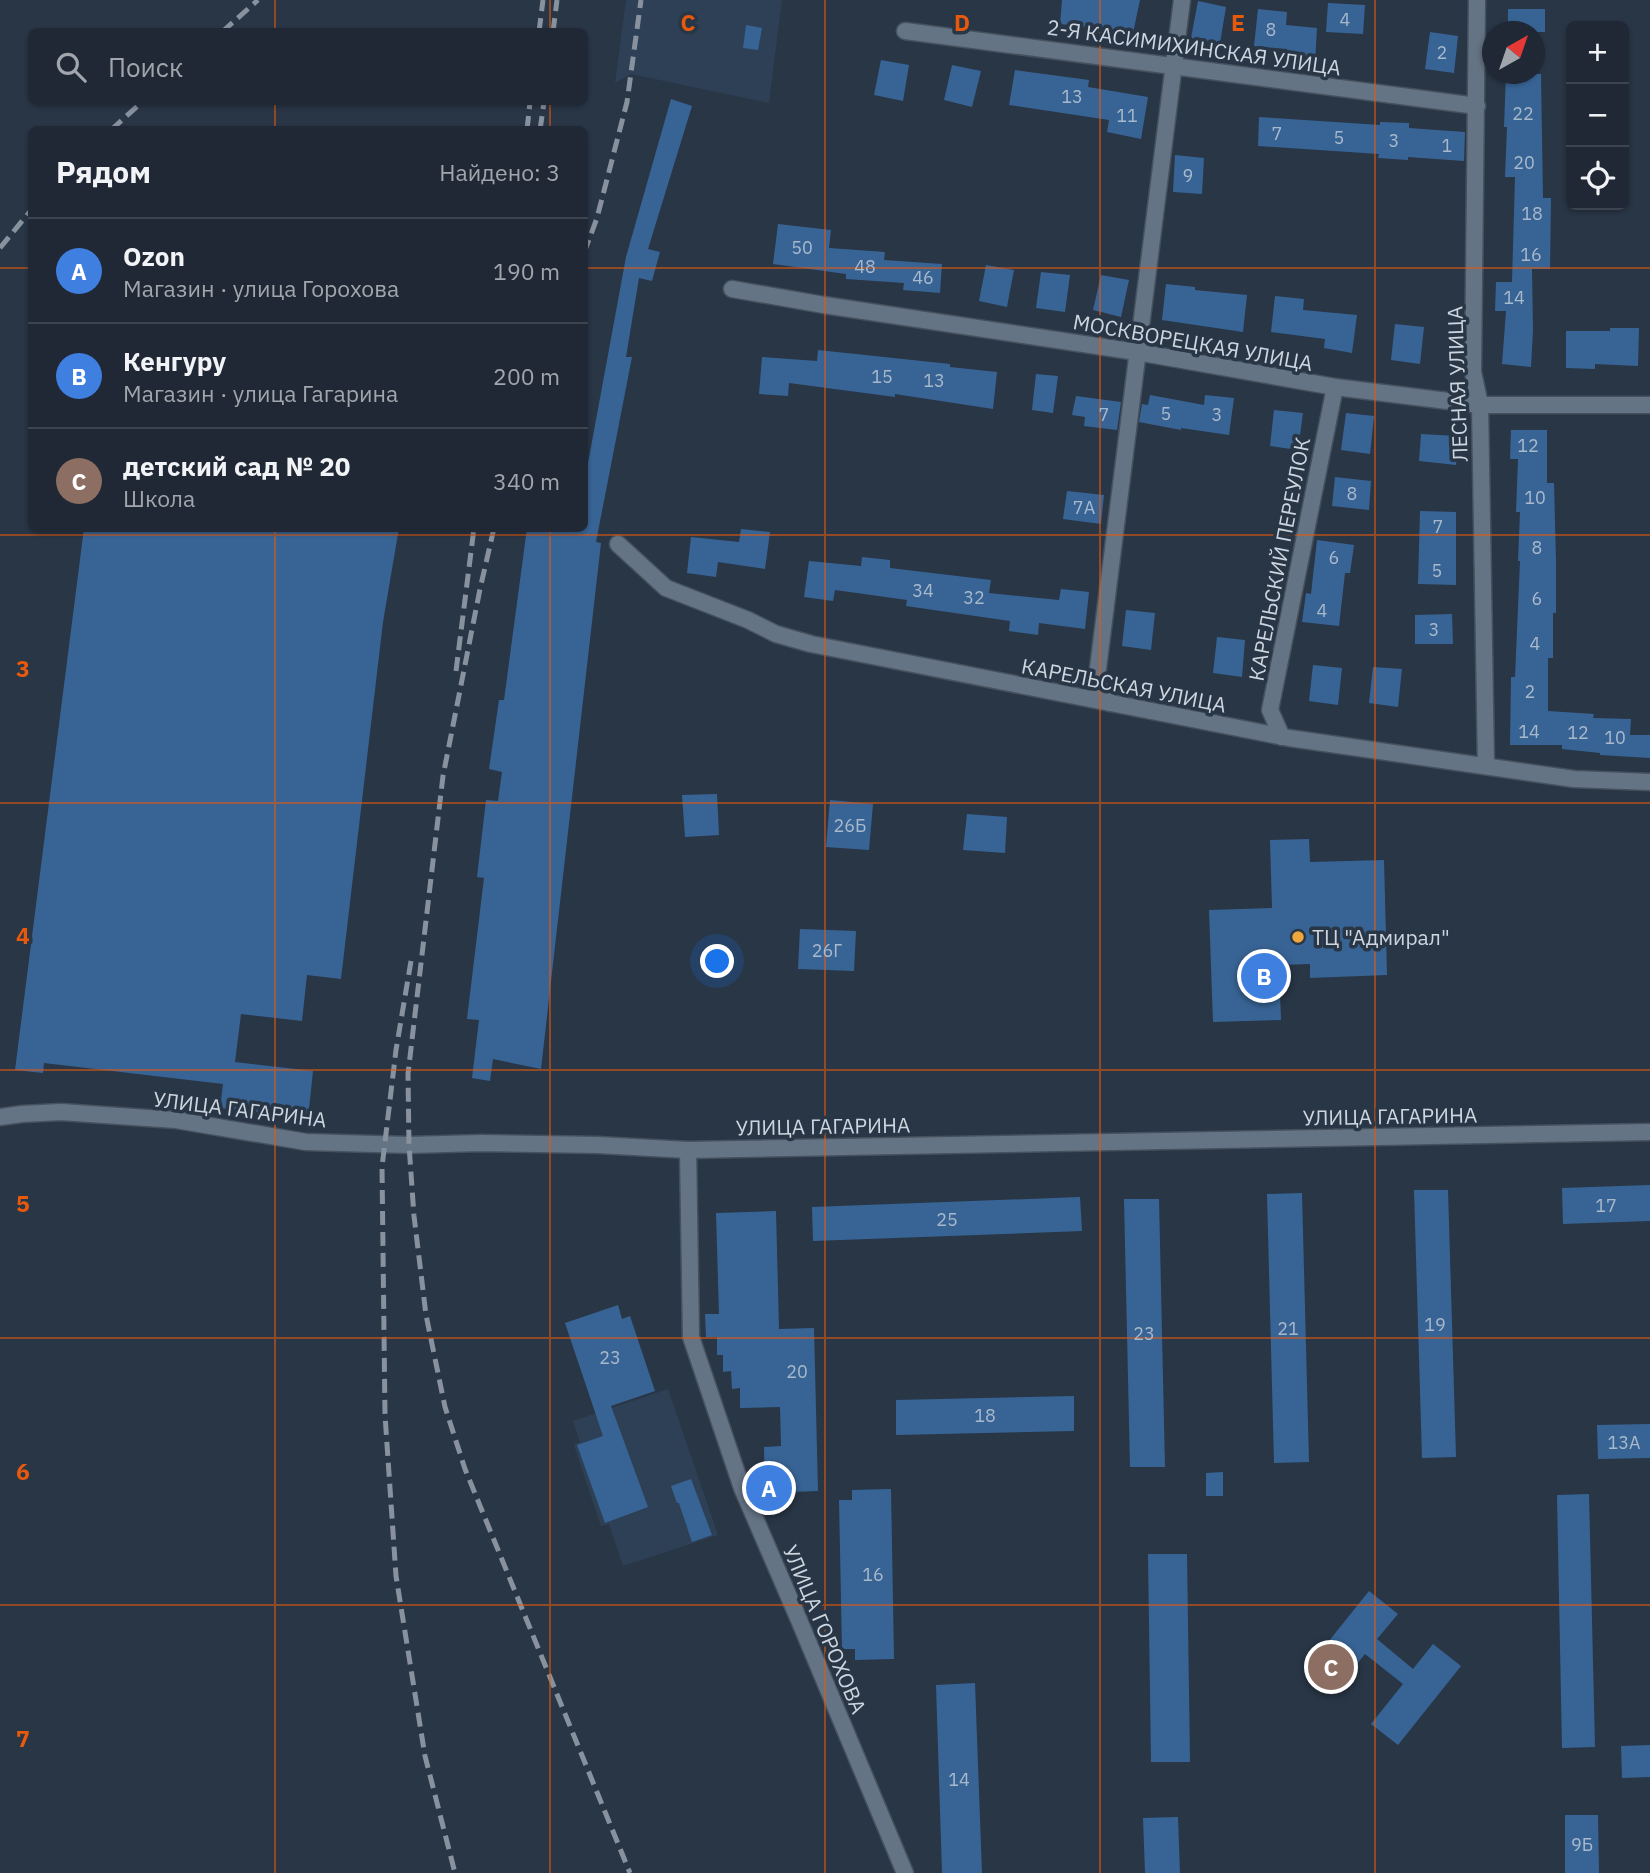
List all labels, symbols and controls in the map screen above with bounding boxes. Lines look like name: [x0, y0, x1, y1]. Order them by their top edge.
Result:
text: C: [681, 7, 696, 37]
text: D: [954, 7, 970, 37]
text: E: [1231, 7, 1245, 37]
house number: 4: [1340, 8, 1351, 31]
street label: 2-Я КАСИМИХИНСКАЯ УЛИЦА: [1045, 12, 1343, 82]
house number: 8: [1266, 18, 1276, 41]
north arrow: [1482, 21, 1545, 84]
map controls: [1566, 21, 1629, 210]
button: +: [1566, 21, 1629, 84]
search box: [28, 28, 588, 105]
house number: 2: [1437, 41, 1447, 64]
icon: search: [52, 48, 90, 86]
text: Поиск: [108, 50, 183, 84]
button: −: [1566, 84, 1629, 147]
house number: 13: [1061, 85, 1083, 108]
house number: 22: [1512, 102, 1534, 125]
house number: 11: [1116, 104, 1138, 127]
house number: 7: [1272, 122, 1282, 145]
house number: 5: [1334, 126, 1344, 149]
house number: 3: [1389, 129, 1399, 152]
house number: 1: [1442, 134, 1452, 157]
button: locate: [1566, 147, 1629, 210]
house number: 20: [1513, 151, 1535, 174]
text: Рядом: [56, 152, 151, 191]
text: Найдено: 3: [439, 157, 560, 187]
house number: 9: [1183, 164, 1193, 187]
house number: 18: [1521, 202, 1543, 225]
house number: 50: [791, 236, 813, 259]
text: Ozon: [123, 239, 185, 273]
house number: 16: [1520, 243, 1542, 266]
house number: 48: [854, 255, 876, 278]
text: A: [71, 256, 87, 286]
text: 190 m: [493, 256, 560, 286]
house number: 46: [912, 266, 934, 289]
text: Магазин · улица Горохова: [123, 273, 399, 303]
house number: 14: [1503, 286, 1525, 309]
street label: ЛЕСНАЯ УЛИЦА: [1440, 306, 1474, 462]
street label: МОСКВОРЕЦКАЯ УЛИЦА: [1071, 307, 1315, 377]
text: Кенгуру: [123, 344, 226, 378]
text: B: [71, 361, 87, 391]
text: 200 m: [493, 361, 560, 391]
house number: 15: [871, 365, 893, 388]
house number: 13: [923, 369, 945, 392]
text: Магазин · улица Гагарина: [123, 378, 398, 408]
house number: 5: [1161, 402, 1171, 425]
house number: 7: [1099, 403, 1109, 426]
house number: 3: [1212, 403, 1222, 426]
house number: 12: [1517, 434, 1539, 457]
street label: КАРЕЛЬСКИЙ ПЕРЕУЛОК: [1242, 435, 1316, 683]
text: детский сад № 20: [123, 449, 350, 483]
text: C: [72, 466, 86, 496]
text: 340 m: [493, 466, 560, 496]
house number: 8: [1347, 482, 1357, 505]
text: Школа: [123, 483, 195, 513]
house number: 10: [1524, 486, 1546, 509]
house number: 7А: [1073, 496, 1096, 519]
house number: 7: [1433, 515, 1443, 538]
house number: 8: [1532, 536, 1542, 559]
house number: 6: [1329, 546, 1339, 569]
house number: 5: [1432, 559, 1442, 582]
house number: 34: [912, 579, 934, 602]
house number: 32: [963, 586, 985, 609]
house number: 6: [1532, 587, 1542, 610]
house number: 4: [1317, 599, 1328, 622]
house number: 3: [1429, 618, 1439, 641]
house number: 4: [1530, 632, 1541, 655]
street label: КАРЕЛЬСКАЯ УЛИЦА: [1019, 651, 1229, 719]
text: 3: [16, 653, 30, 683]
house number: 2: [1525, 680, 1535, 703]
house number: 14: [1518, 720, 1540, 743]
house number: 12: [1567, 721, 1589, 744]
house number: 10: [1604, 726, 1626, 749]
house number: 26Б: [833, 814, 867, 837]
text: 4: [16, 920, 30, 950]
place label: ТЦ "Адмирал": [1312, 923, 1450, 951]
marker: ТЦ "Адмирал": [1290, 929, 1306, 945]
house number: 26Г: [812, 939, 842, 962]
your location: [700, 944, 734, 978]
pin: B: [1241, 950, 1287, 1002]
street label: УЛИЦА ГАГАРИНА: [152, 1084, 328, 1134]
street label: УЛИЦА ГАГАРИНА: [1302, 1100, 1478, 1132]
street label: УЛИЦА ГАГАРИНА: [735, 1110, 911, 1142]
text: 5: [16, 1188, 30, 1218]
house number: 17: [1595, 1194, 1617, 1217]
house number: 25: [936, 1208, 958, 1231]
house number: 19: [1424, 1313, 1446, 1336]
house number: 21: [1277, 1317, 1299, 1340]
house number: 23: [1133, 1322, 1155, 1345]
house number: 23: [599, 1346, 621, 1369]
house number: 20: [786, 1360, 808, 1383]
house number: 18: [974, 1404, 996, 1427]
house number: 13А: [1607, 1431, 1641, 1454]
text: 6: [16, 1456, 30, 1486]
pin: A: [746, 1462, 792, 1514]
street label: УЛИЦА ГОРОХОВА: [777, 1540, 873, 1718]
house number: 16: [862, 1563, 884, 1586]
pin: C: [1308, 1641, 1354, 1693]
text: 7: [16, 1723, 30, 1753]
house number: 14: [948, 1768, 970, 1791]
house number: 9Б: [1571, 1833, 1593, 1856]

